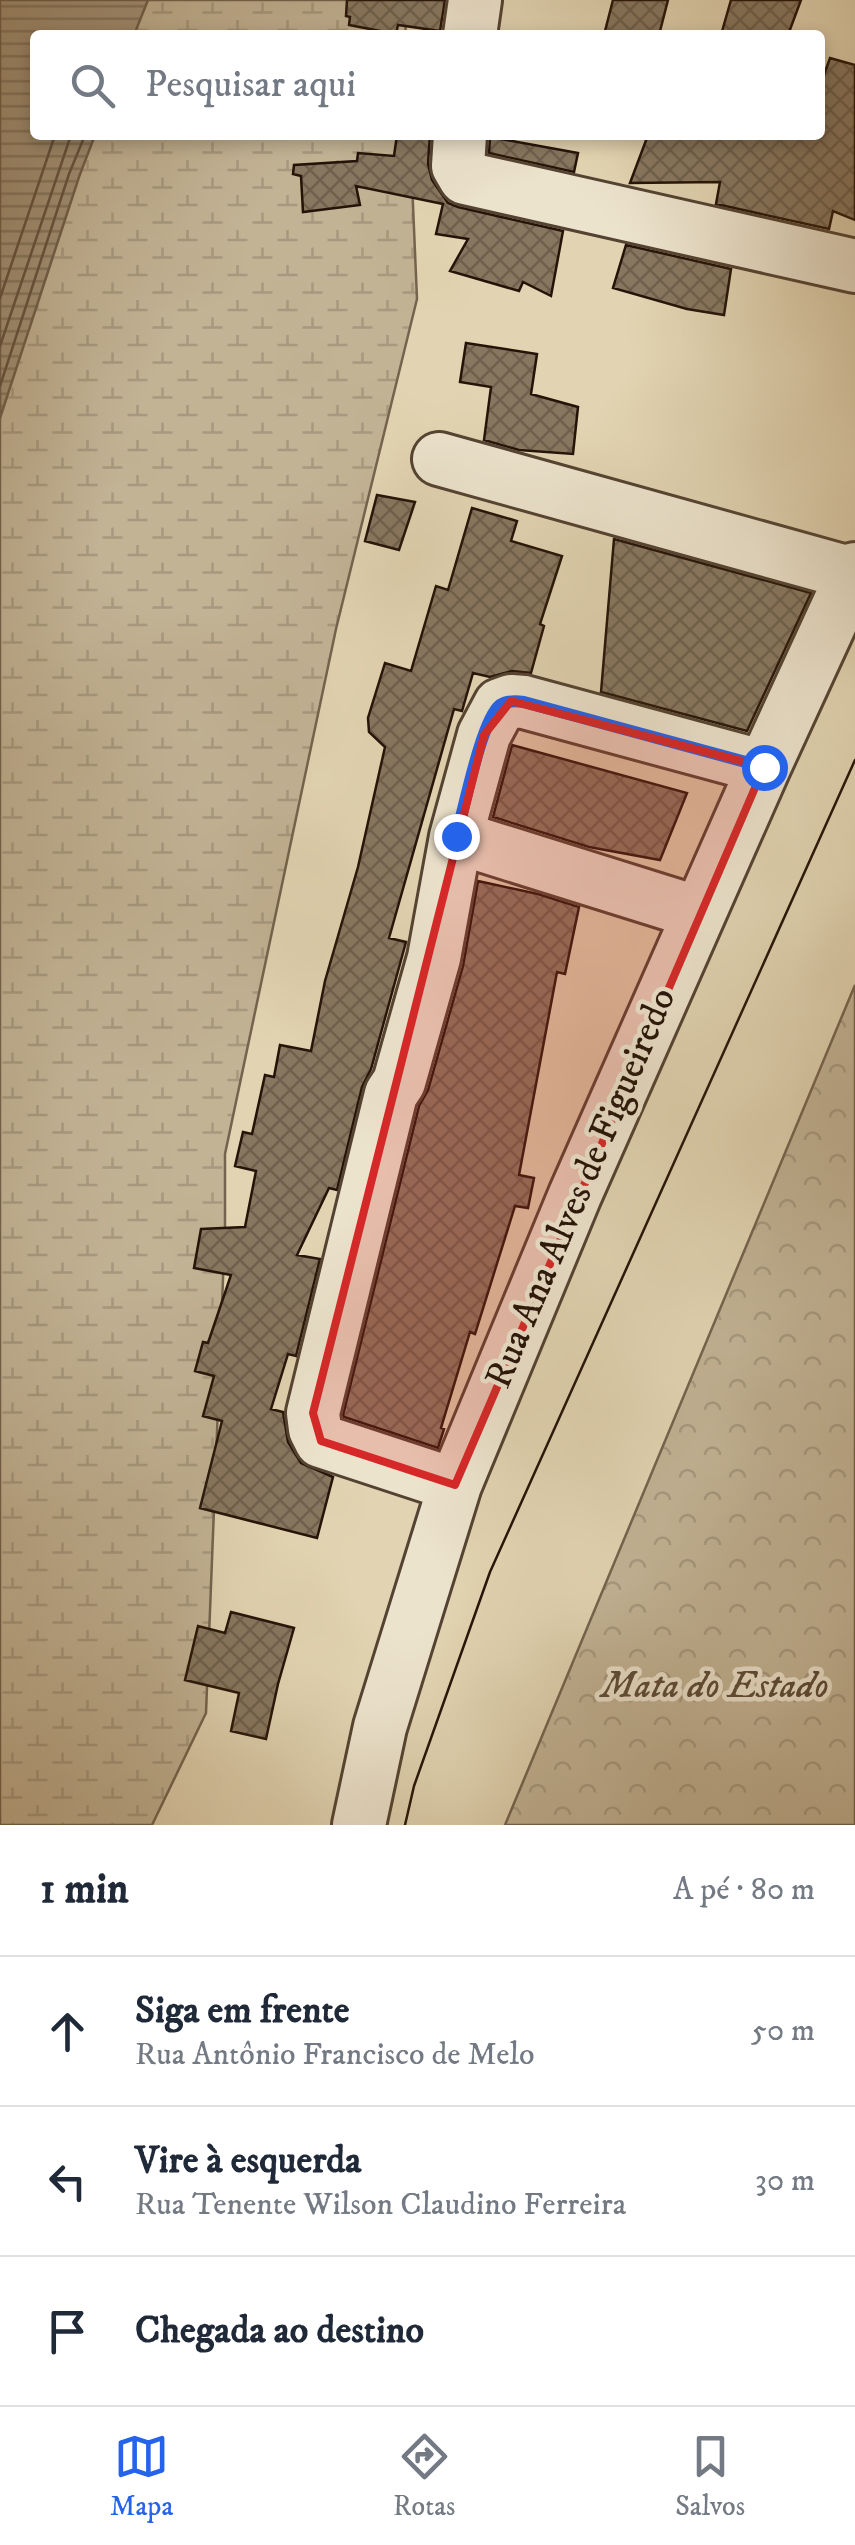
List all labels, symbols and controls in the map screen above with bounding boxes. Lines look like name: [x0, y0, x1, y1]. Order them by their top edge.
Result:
search box: [30, 30, 825, 140]
icon: search: [65, 58, 120, 113]
text: Pesquisar aqui: [145, 61, 356, 109]
route start: [742, 745, 788, 791]
route end: [434, 814, 480, 860]
street label: Rua Ana Alves de Figueiredo: [475, 981, 687, 1395]
park label: Mata do Estado: [598, 1662, 829, 1710]
text: 1 min: [40, 1864, 129, 1916]
text: A pé · 80 m: [673, 1870, 815, 1910]
text: Siga em frente: [135, 1987, 349, 2035]
icon: ahead: [40, 2004, 95, 2059]
text: 50 m: [751, 2011, 815, 2051]
text: Rua Antônio Francisco de Melo: [135, 2035, 535, 2075]
text: Vire à esquerda: [135, 2137, 361, 2185]
icon: left: [40, 2154, 95, 2209]
text: 30 m: [755, 2161, 815, 2201]
text: Rua Tenente Wilson Claudino Ferreira: [135, 2185, 626, 2225]
icon: arrive: [40, 2304, 95, 2359]
text: Chegada ao destino: [135, 2307, 424, 2355]
tab: Mapa: [110, 2429, 173, 2524]
tab: Rotas: [393, 2429, 455, 2524]
tab: Salvos: [675, 2429, 745, 2524]

